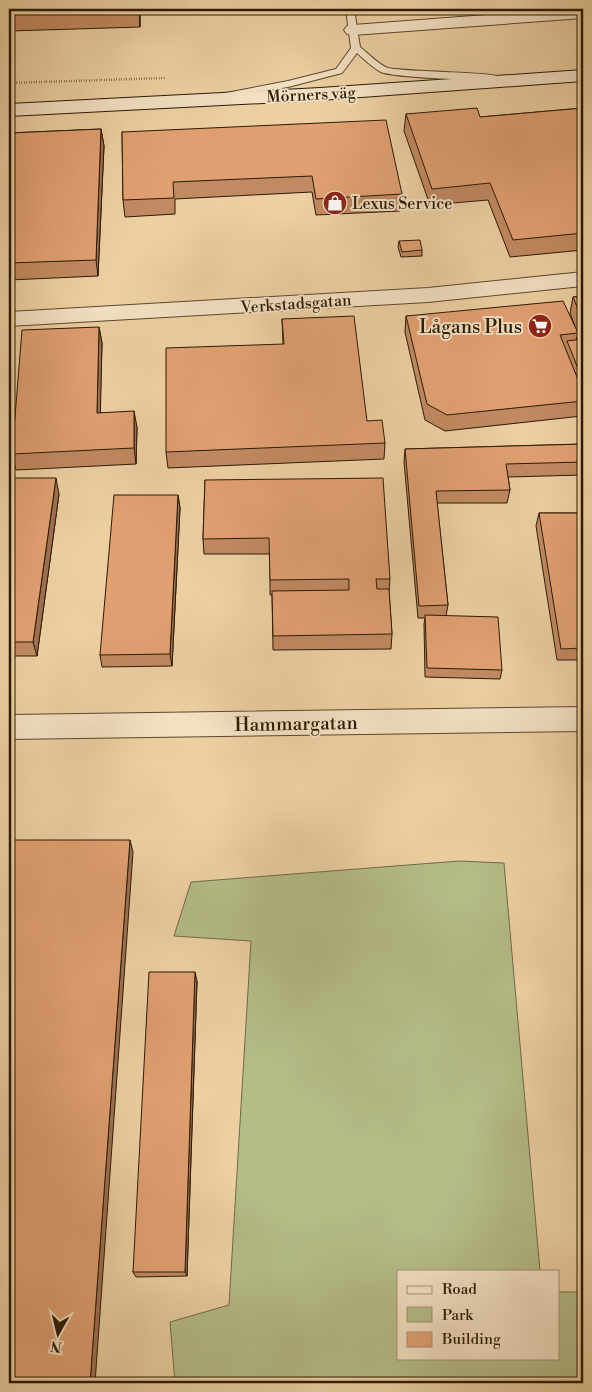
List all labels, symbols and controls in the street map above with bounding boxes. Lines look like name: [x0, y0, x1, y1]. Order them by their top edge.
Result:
street label: Mörners väg: [266, 83, 357, 107]
shop icon: Lexus Service: [322, 190, 348, 216]
place label: Lexus Service: [352, 194, 452, 214]
street label: Verkstadsgatan: [239, 290, 353, 318]
supermarket icon: Lågans Plus: [527, 313, 553, 339]
place label: Lågans Plus: [419, 315, 522, 339]
street label: Hammargatan: [234, 711, 358, 737]
legend: [397, 1270, 560, 1360]
text: Road: [442, 1280, 477, 1299]
text: Park: [442, 1306, 474, 1325]
north arrow: [32, 1310, 82, 1360]
text: Building: [441, 1330, 501, 1349]
text: N: [50, 1336, 63, 1356]

